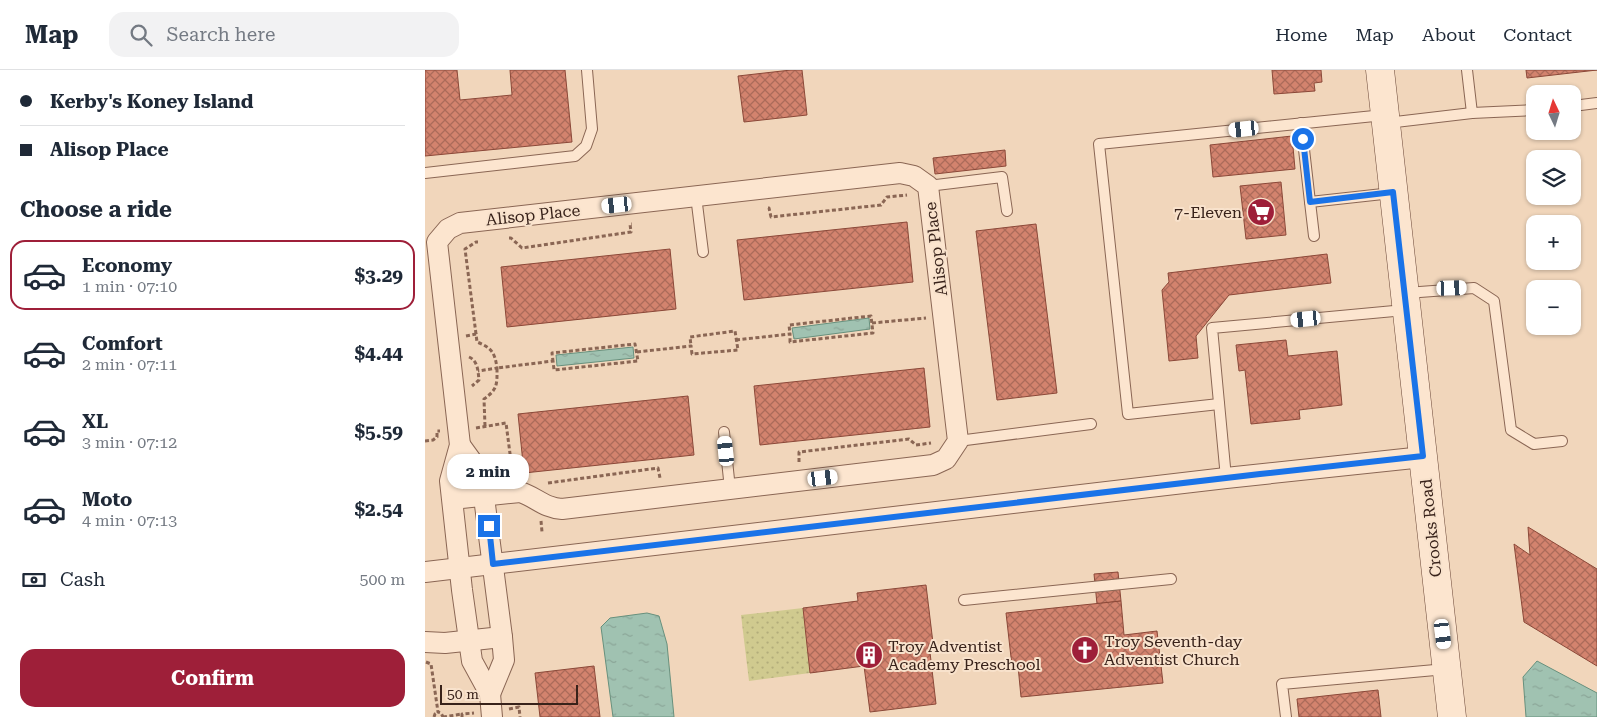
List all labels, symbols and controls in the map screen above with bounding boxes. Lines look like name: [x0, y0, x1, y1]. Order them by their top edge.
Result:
search box: [109, 12, 459, 57]
text: Map: [25, 21, 79, 49]
icon: search: [127, 21, 155, 49]
text: Search here: [167, 23, 275, 46]
text: Home: [1275, 24, 1327, 45]
text: Map: [1355, 24, 1394, 45]
text: About: [1422, 24, 1475, 45]
text: Contact: [1503, 24, 1572, 45]
north arrow: [1526, 85, 1581, 140]
map controls: [1526, 85, 1581, 335]
text: Kerby's Koney Island: [50, 90, 254, 113]
car: [1228, 120, 1259, 138]
route start: [1292, 128, 1314, 150]
text: Alisop Place: [50, 138, 169, 161]
button: layers: [1526, 150, 1581, 205]
car: [601, 196, 632, 214]
text: Choose a ride: [20, 197, 172, 222]
supermarket icon: 7-Eleven: [1246, 197, 1276, 227]
street label: Alisop Place: [485, 201, 581, 229]
street label: Alisop Place: [921, 201, 951, 297]
place label: 7-Eleven: [1174, 203, 1242, 222]
button: +: [1526, 215, 1581, 270]
icon: car: [22, 253, 67, 298]
text: Economy: [82, 254, 172, 277]
text: $3.29: [354, 264, 403, 287]
text: 1 min · 07:10: [82, 277, 177, 296]
car: [1436, 280, 1467, 296]
button: −: [1526, 280, 1581, 335]
car: [1290, 310, 1321, 328]
icon: car: [22, 331, 67, 376]
text: Comfort: [82, 332, 163, 355]
text: $4.44: [354, 342, 403, 365]
text: 2 min · 07:11: [82, 355, 177, 374]
icon: car: [22, 409, 67, 454]
text: XL: [82, 410, 108, 433]
text: $5.59: [354, 420, 403, 443]
text: 3 min · 07:12: [82, 433, 177, 452]
car: [716, 435, 735, 467]
callout: 2 min: [448, 454, 530, 488]
text: 2 min: [466, 462, 510, 481]
car: [807, 469, 838, 487]
street label: Crooks Road: [1416, 478, 1446, 578]
icon: car: [22, 487, 67, 532]
text: Moto: [82, 488, 132, 511]
text: $2.54: [354, 498, 403, 521]
text: 4 min · 07:13: [82, 511, 177, 530]
route end: [478, 515, 500, 537]
icon: cash: [20, 566, 48, 594]
text: Cash: [60, 568, 105, 591]
text: 500 m: [359, 570, 405, 589]
car: [1433, 618, 1452, 650]
place label: Troy Seventh-day Adventist Church: [1104, 632, 1243, 669]
church icon: Troy Seventh-day Adventist Church: [1070, 635, 1100, 665]
place label: Troy Adventist Academy Preschool: [888, 637, 1041, 674]
building icon: Troy Adventist Academy Preschool: [854, 640, 884, 670]
button: Confirm: [20, 649, 405, 707]
scale bar: [440, 682, 577, 705]
text: 50 m: [447, 686, 479, 702]

